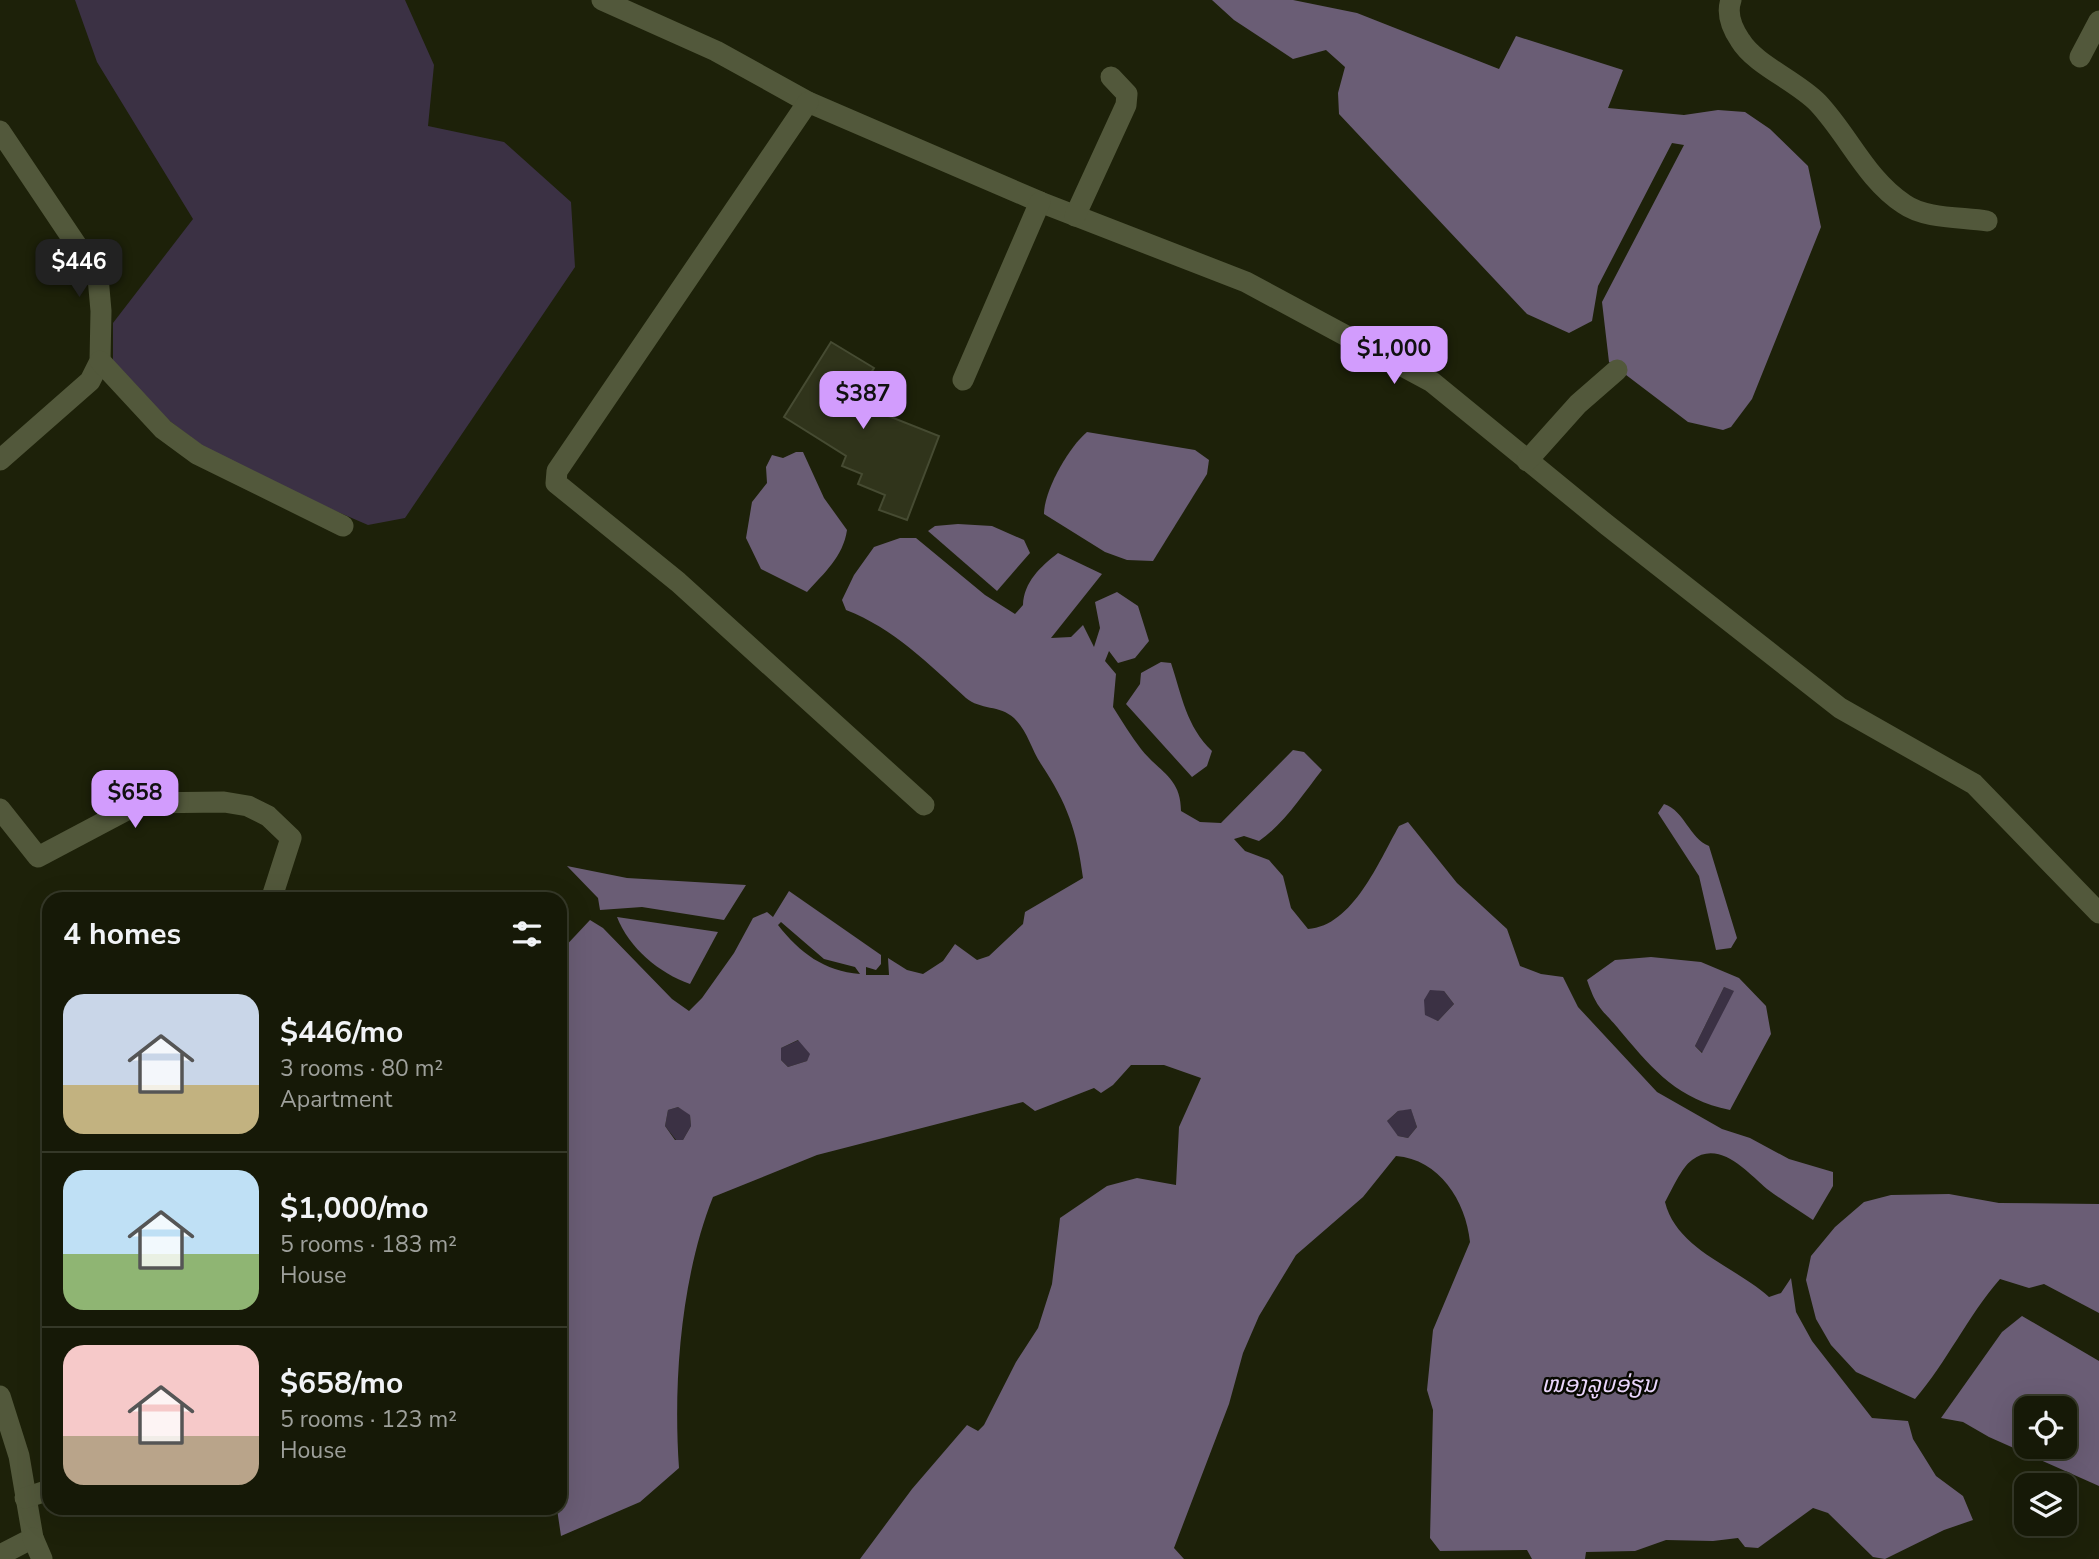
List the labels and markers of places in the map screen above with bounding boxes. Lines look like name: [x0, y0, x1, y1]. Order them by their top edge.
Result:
pin: $446: [38, 240, 120, 299]
pin: $1,000: [1337, 326, 1451, 386]
pin: $387: [822, 372, 904, 431]
pin: $658: [94, 770, 176, 830]

